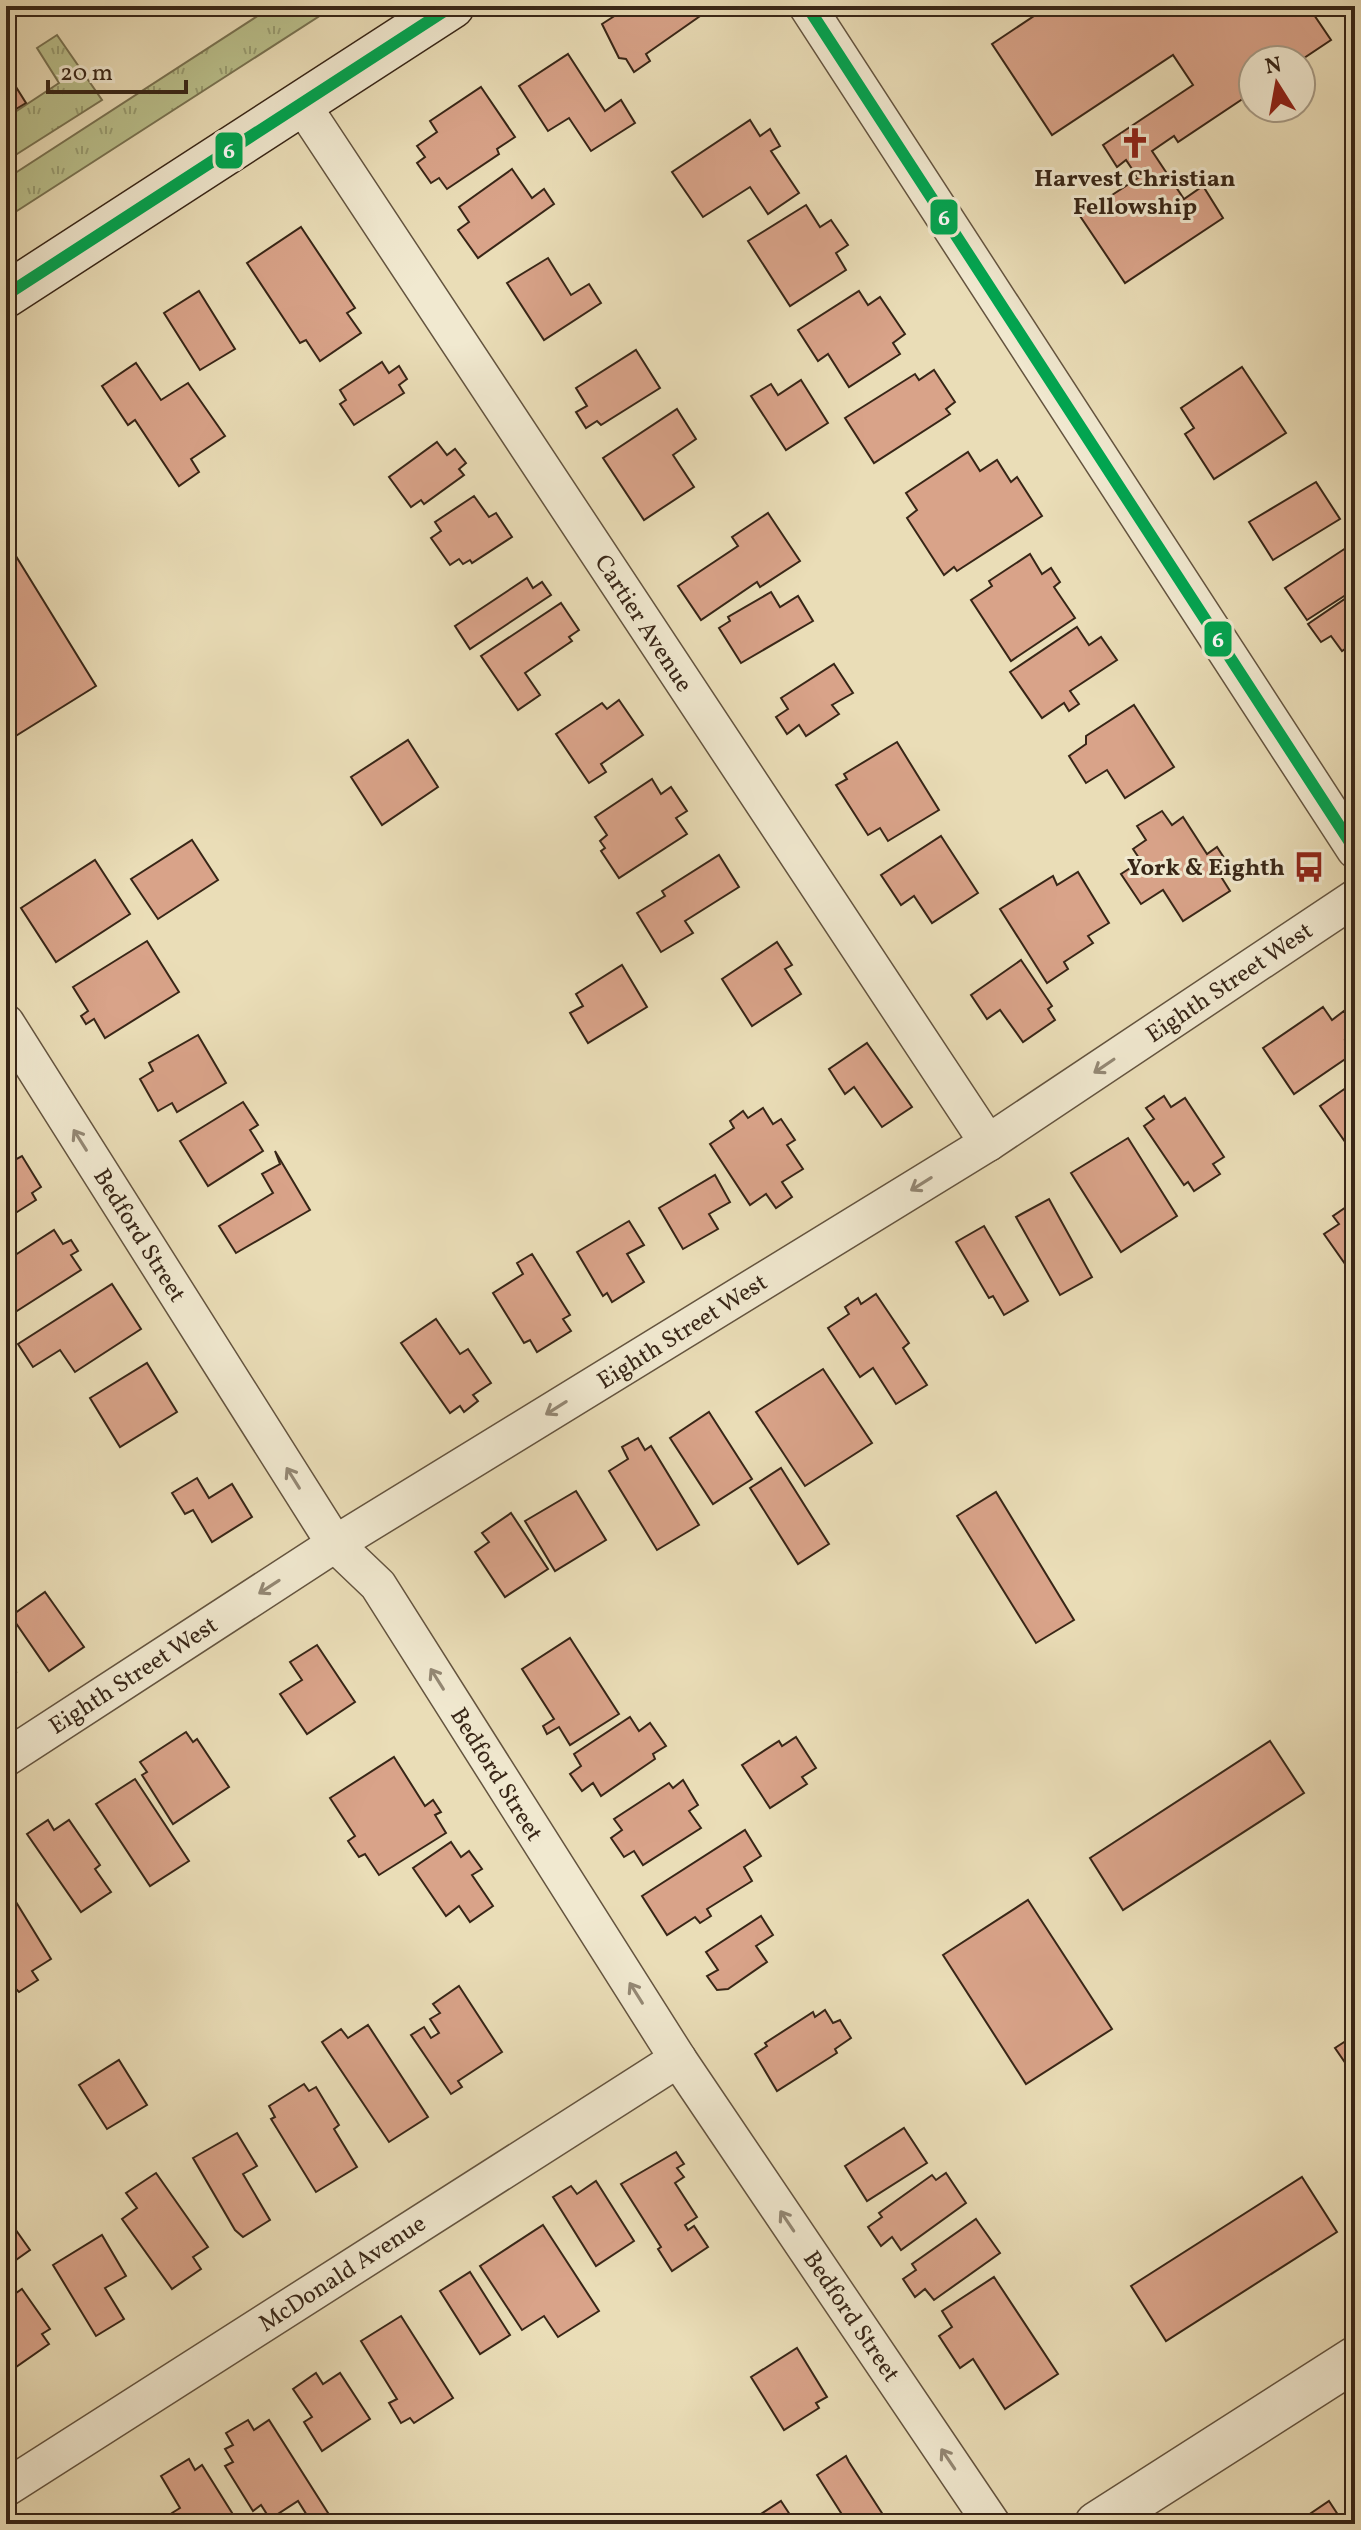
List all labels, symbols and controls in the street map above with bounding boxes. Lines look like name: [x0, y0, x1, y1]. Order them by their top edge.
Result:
scale bar: [48, 44, 186, 94]
north arrow: [1237, 44, 1317, 124]
text: N: [1263, 50, 1284, 84]
text: 20 m: [60, 57, 113, 91]
church icon: Harvest Christian Fellowship: [1118, 126, 1152, 160]
line badge: 6: [214, 131, 244, 170]
text: 6: [223, 137, 235, 168]
place label: Harvest Christian Fellowship: [1034, 163, 1236, 225]
line badge: 6: [929, 198, 959, 236]
text: 6: [938, 204, 950, 235]
street label: Cartier Avenue: [585, 549, 700, 700]
line badge: 6: [1203, 620, 1233, 658]
text: 6: [1212, 626, 1224, 657]
bus stop icon: York & Eighth: [1292, 850, 1326, 884]
place label: York & Eighth: [1127, 852, 1285, 886]
street label: Eighth Street West: [1140, 915, 1320, 1052]
one-way arrow: [1093, 1057, 1115, 1074]
one-way arrow: [71, 1129, 87, 1152]
street label: Bedford Street: [84, 1163, 193, 1310]
one-way arrow: [910, 1176, 933, 1192]
street label: Eighth Street West: [591, 1267, 775, 1399]
one-way arrow: [546, 1400, 568, 1416]
one-way arrow: [285, 1467, 301, 1490]
one-way arrow: [259, 1578, 281, 1595]
street label: Eighth Street West: [43, 1609, 225, 1744]
one-way arrow: [429, 1668, 446, 1690]
street label: Bedford Street: [441, 1702, 550, 1849]
one-way arrow: [628, 1982, 644, 2005]
street label: McDonald Avenue: [253, 2208, 433, 2342]
one-way arrow: [779, 2210, 795, 2232]
street label: Bedford Street: [794, 2245, 907, 2390]
one-way arrow: [940, 2449, 956, 2471]

